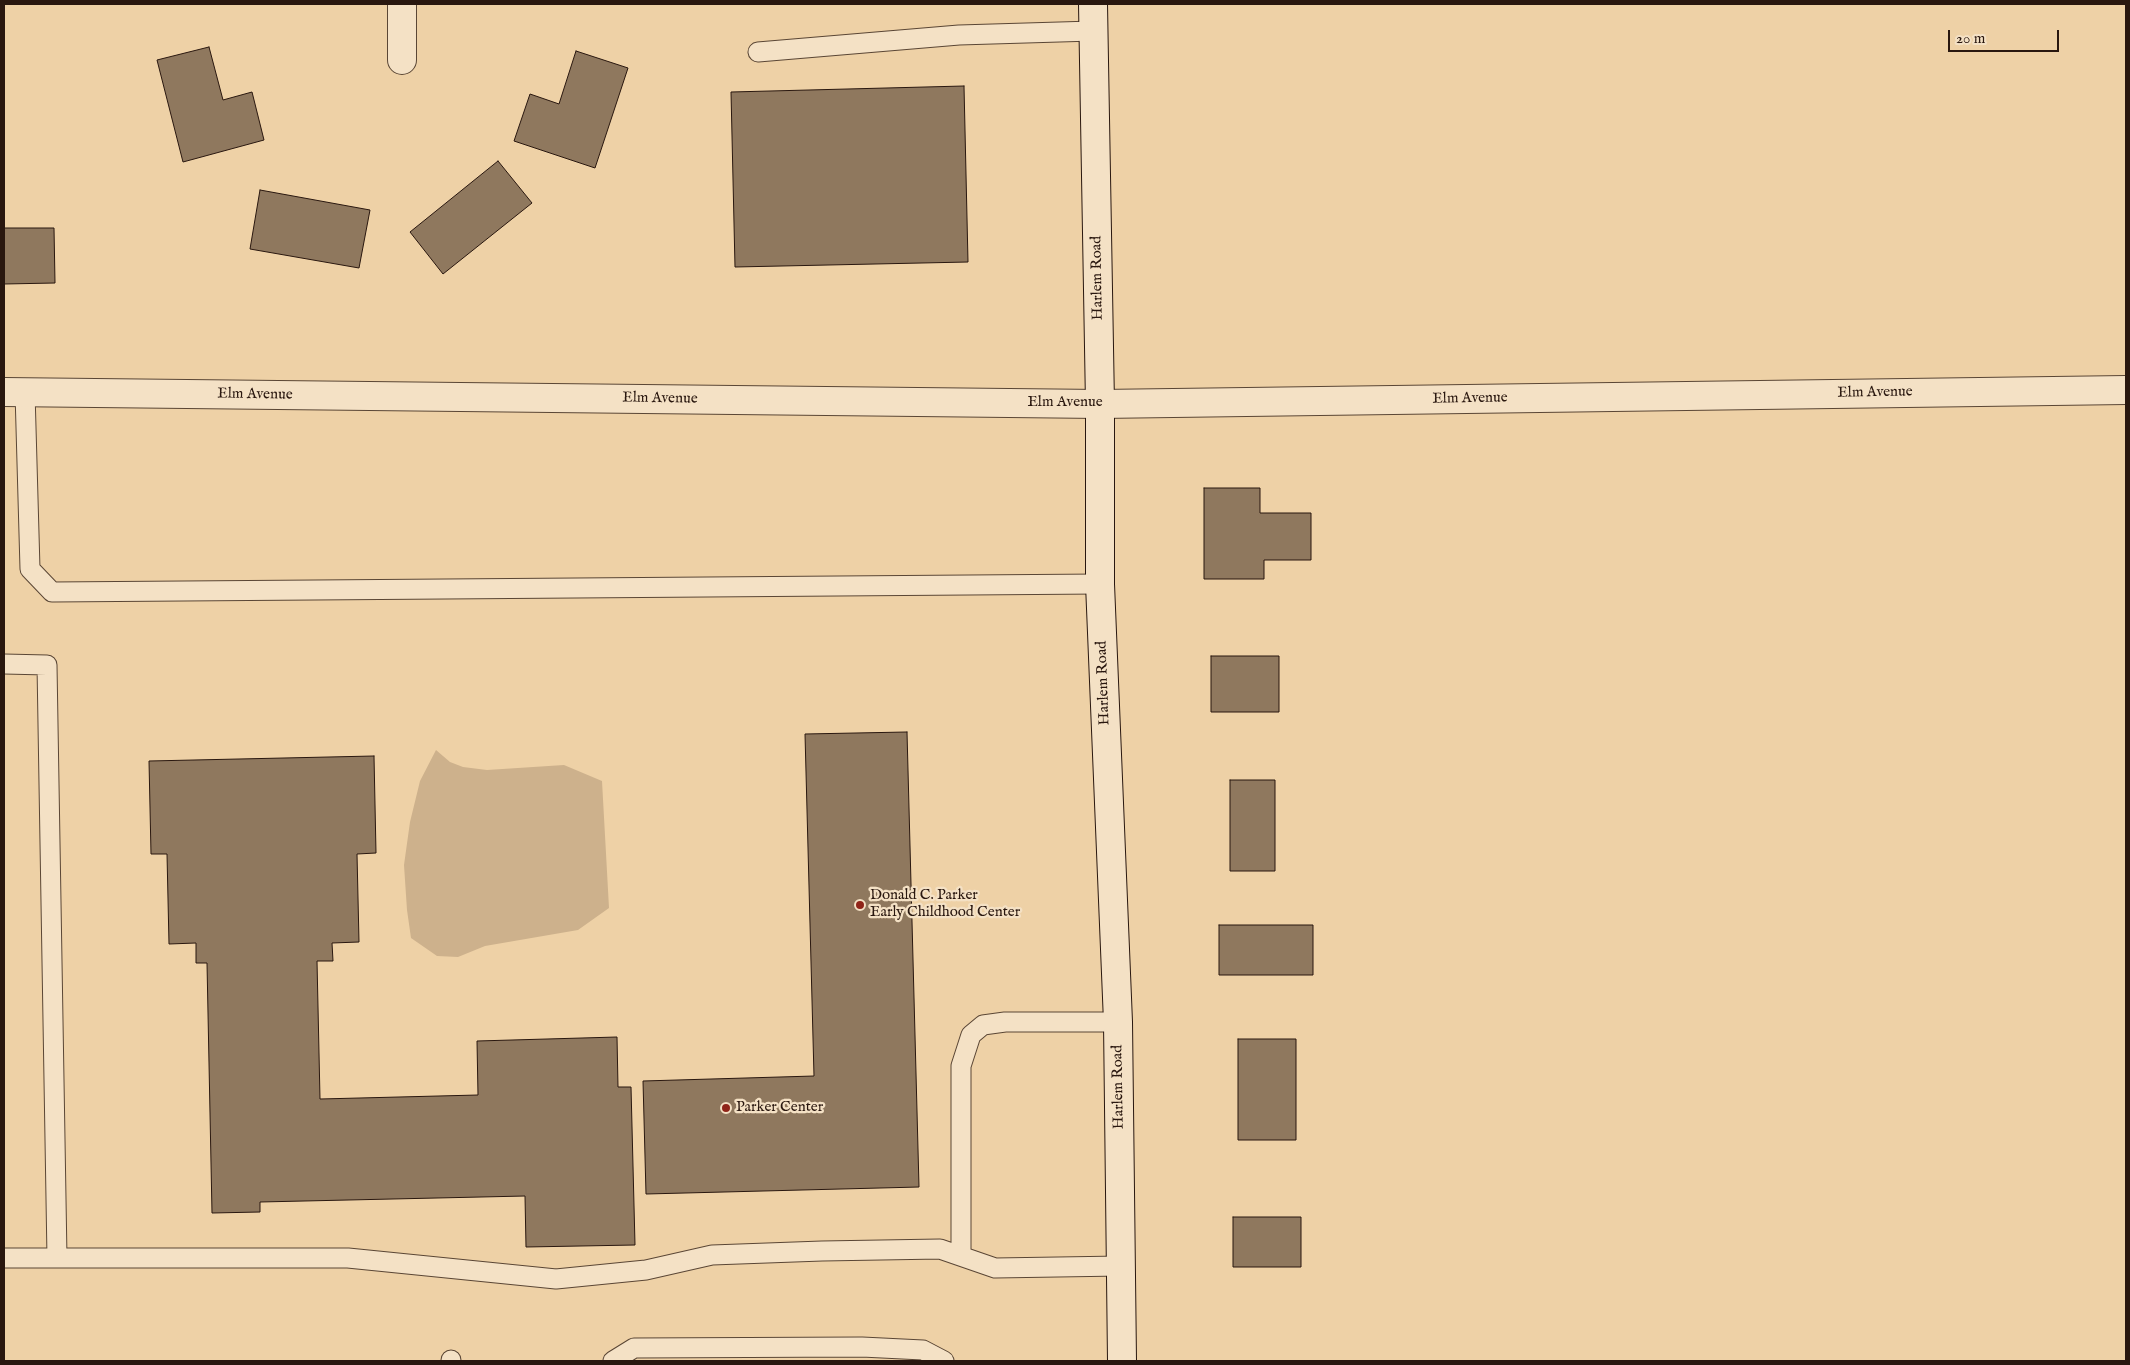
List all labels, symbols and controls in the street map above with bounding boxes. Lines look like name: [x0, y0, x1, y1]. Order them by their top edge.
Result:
scale bar: [1950, 20, 2061, 52]
text: 20 m: [1956, 29, 1985, 48]
street label: Harlem Road: [1088, 236, 1108, 320]
street label: Elm Avenue: [1837, 383, 1913, 403]
street label: Elm Avenue: [217, 385, 293, 405]
street label: Elm Avenue: [622, 389, 698, 409]
street label: Elm Avenue: [1432, 389, 1508, 409]
street label: Elm Avenue: [1027, 394, 1103, 412]
street label: Harlem Road: [1094, 640, 1114, 726]
place label: Donald C. Parker Early Childhood Center: [870, 887, 1020, 922]
marker: Donald C. Parker Early Childhood Center: [854, 899, 866, 911]
street label: Harlem Road: [1109, 1045, 1129, 1129]
place label: Parker Center: [736, 1099, 823, 1117]
marker: Parker Center: [720, 1102, 732, 1114]

